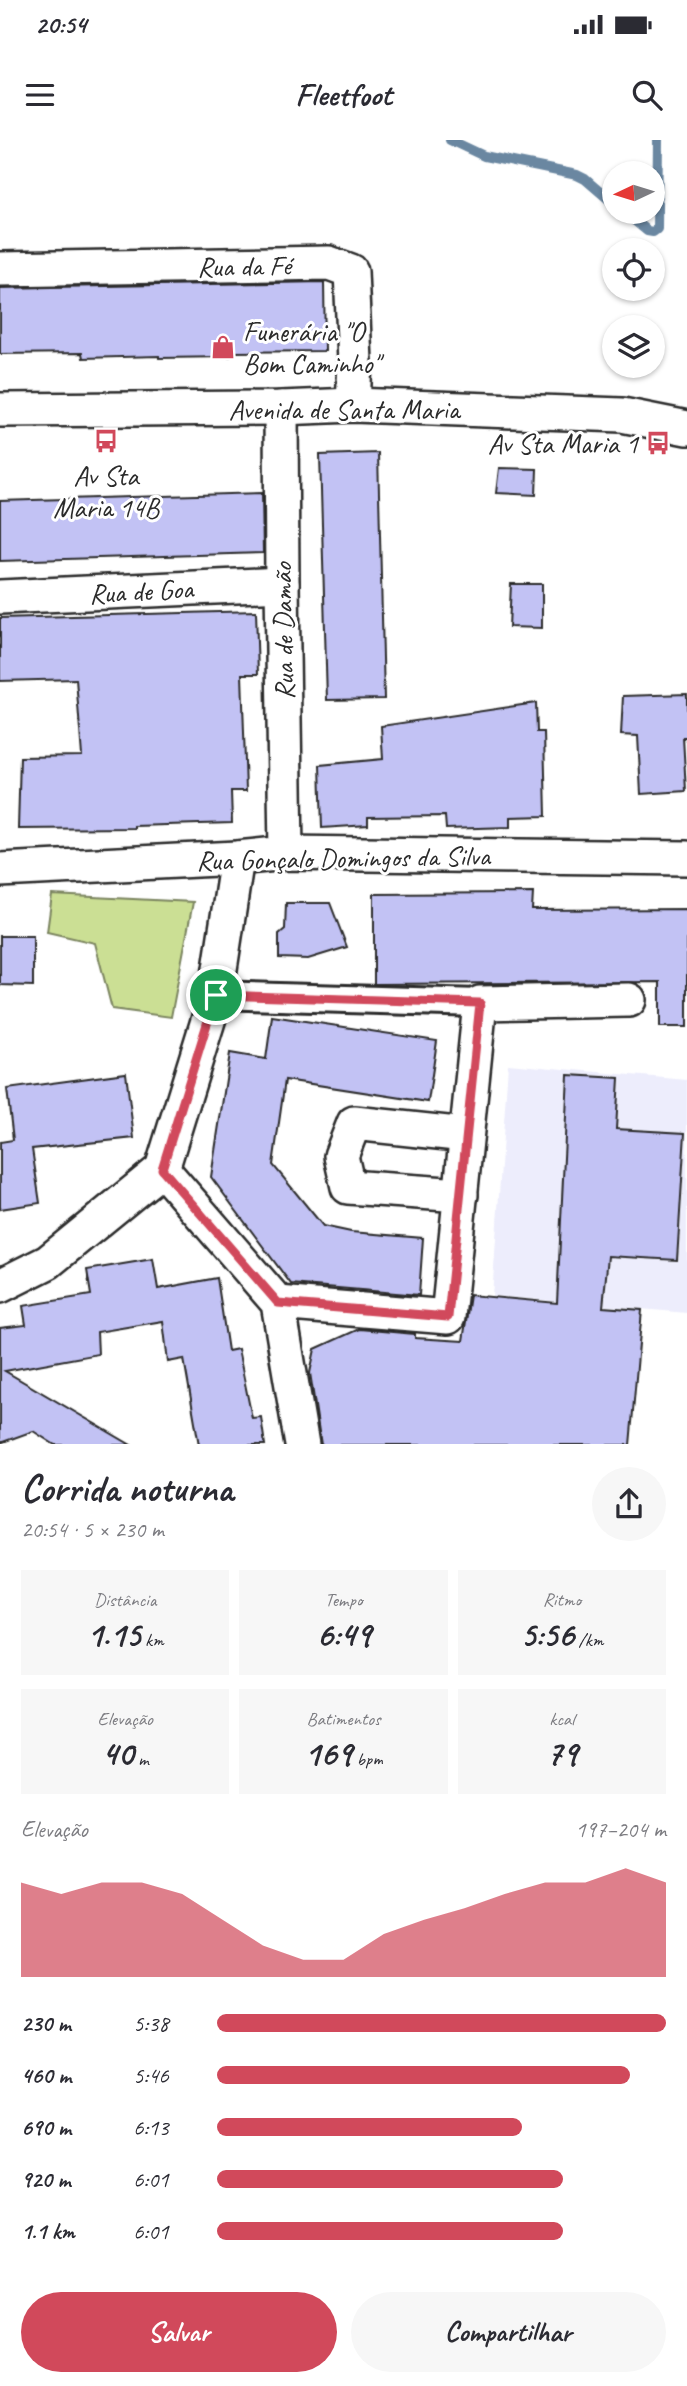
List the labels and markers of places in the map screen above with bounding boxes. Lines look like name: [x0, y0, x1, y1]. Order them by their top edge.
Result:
place label: Funerária "O Bom Caminho": [243, 314, 384, 381]
shop icon: Funerária "O Bom Caminho": [209, 333, 237, 361]
place label: Av Sta Maria 1: [488, 426, 639, 461]
bus stop icon: Av Sta Maria 14B: [92, 427, 120, 455]
bus stop icon: Av Sta Maria 1: [644, 429, 672, 457]
place label: Av Sta Maria 14B: [53, 458, 161, 525]
pin: [186, 965, 246, 1025]

